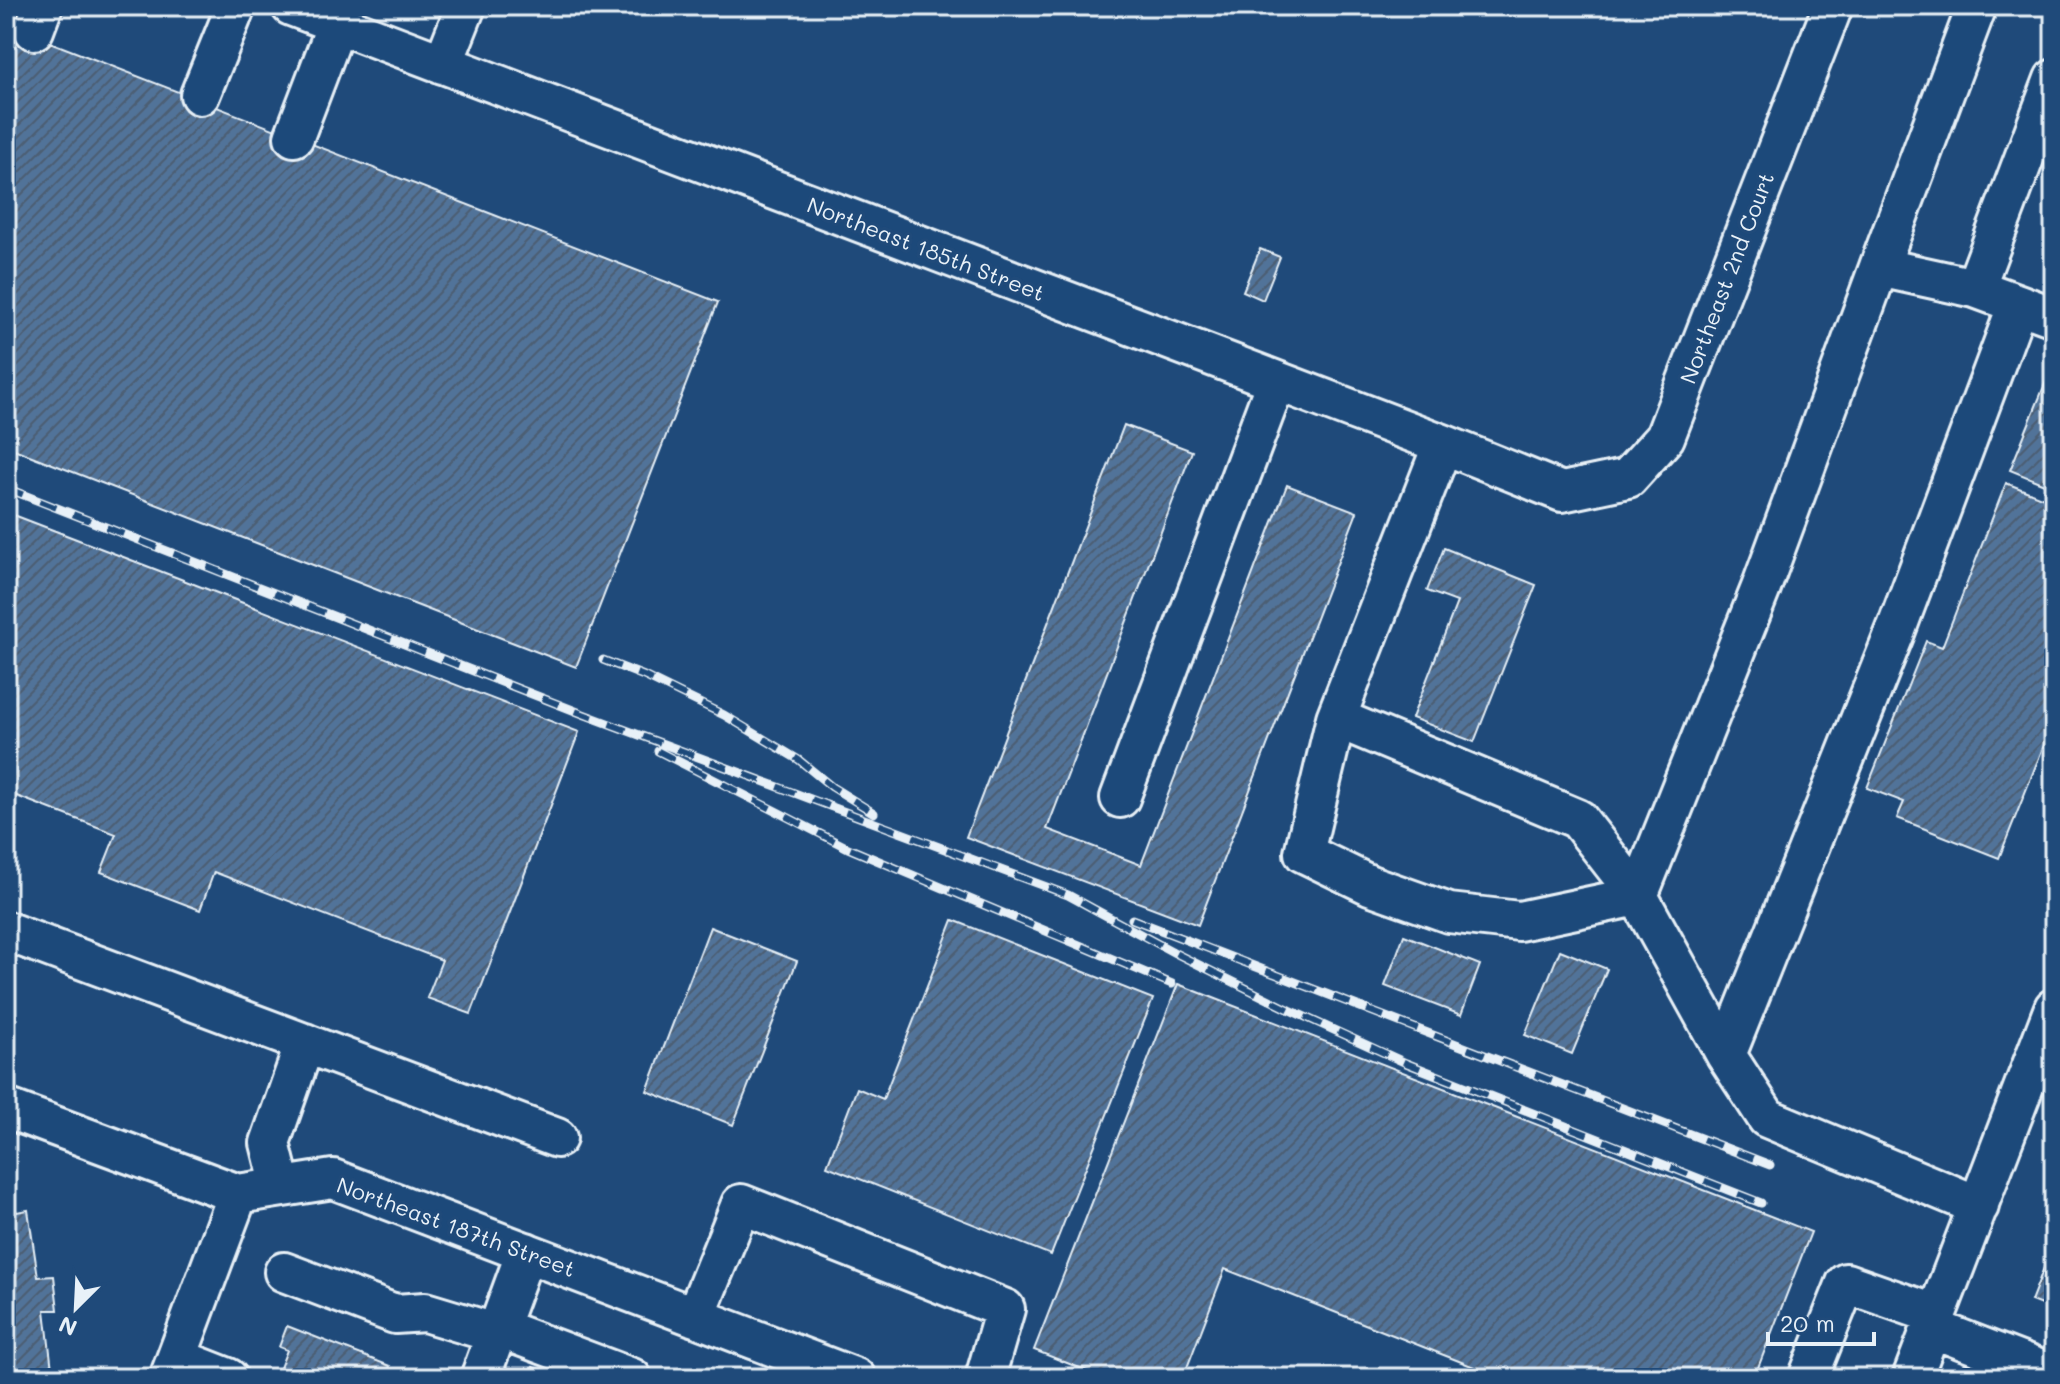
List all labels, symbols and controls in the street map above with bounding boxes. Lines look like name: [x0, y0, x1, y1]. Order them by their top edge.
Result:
street label: Northeast 2nd Court: [1673, 168, 1780, 388]
street label: Northeast 185th Street: [803, 190, 1049, 307]
street label: Northeast 187th Street: [333, 1170, 579, 1283]
north arrow: [36, 1268, 116, 1348]
scale bar: [1768, 1296, 1874, 1346]
text: 20 m: [1780, 1307, 1835, 1338]
text: N: [54, 1310, 81, 1343]

